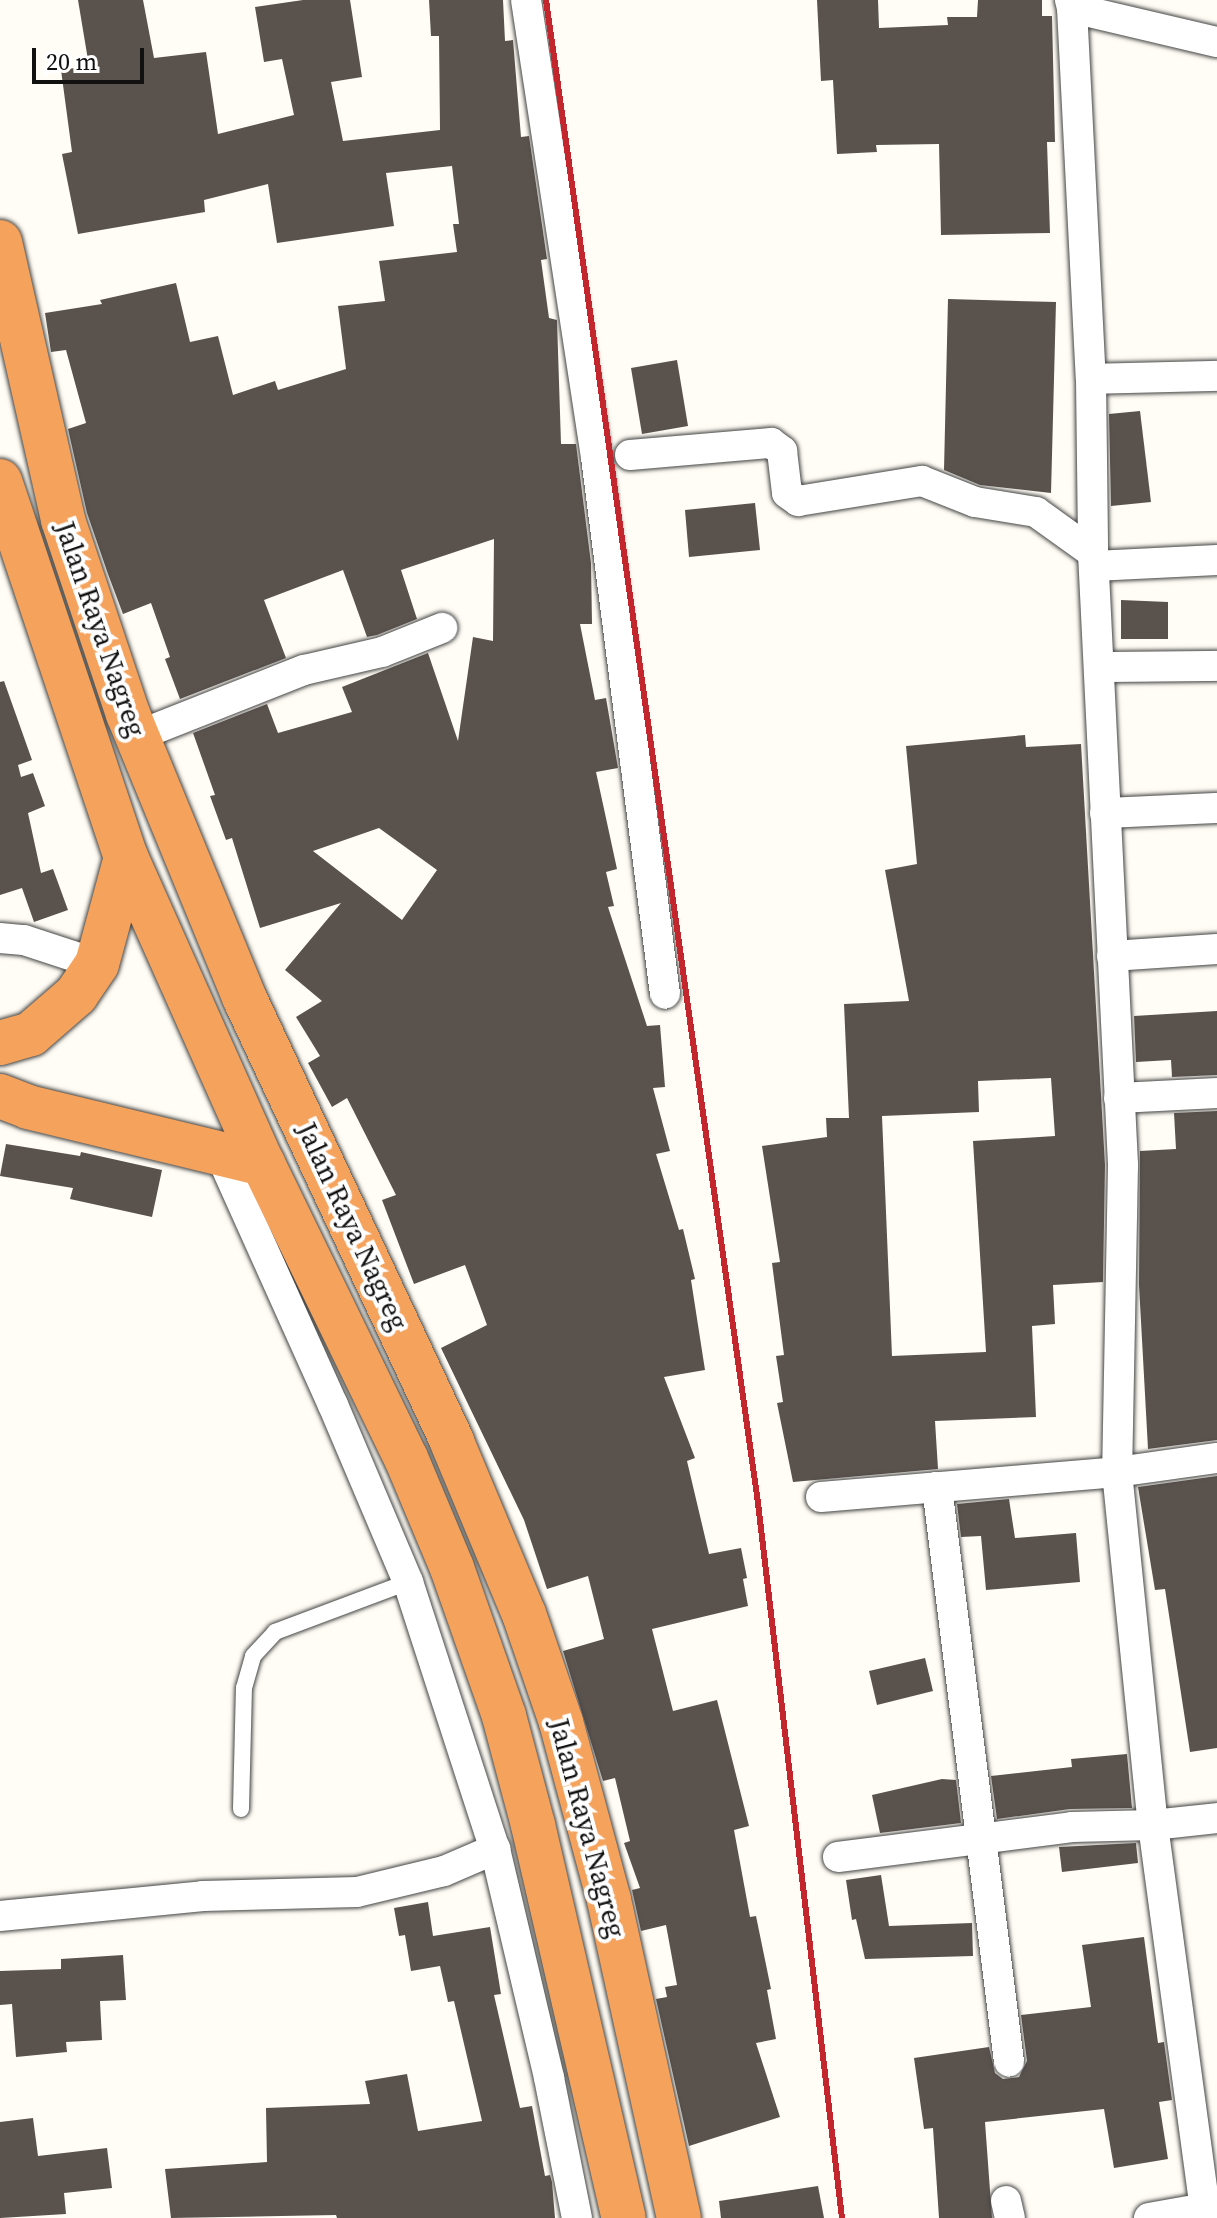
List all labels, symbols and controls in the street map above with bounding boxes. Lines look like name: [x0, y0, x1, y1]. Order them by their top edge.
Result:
scale bar: [36, 32, 148, 82]
text: 20 m: [46, 45, 97, 78]
street label: Jalan Raya Nagreg: [48, 517, 154, 741]
street label: Jalan Raya Nagreg: [290, 1117, 416, 1335]
street label: Jalan Raya Nagreg: [543, 1715, 633, 1941]

